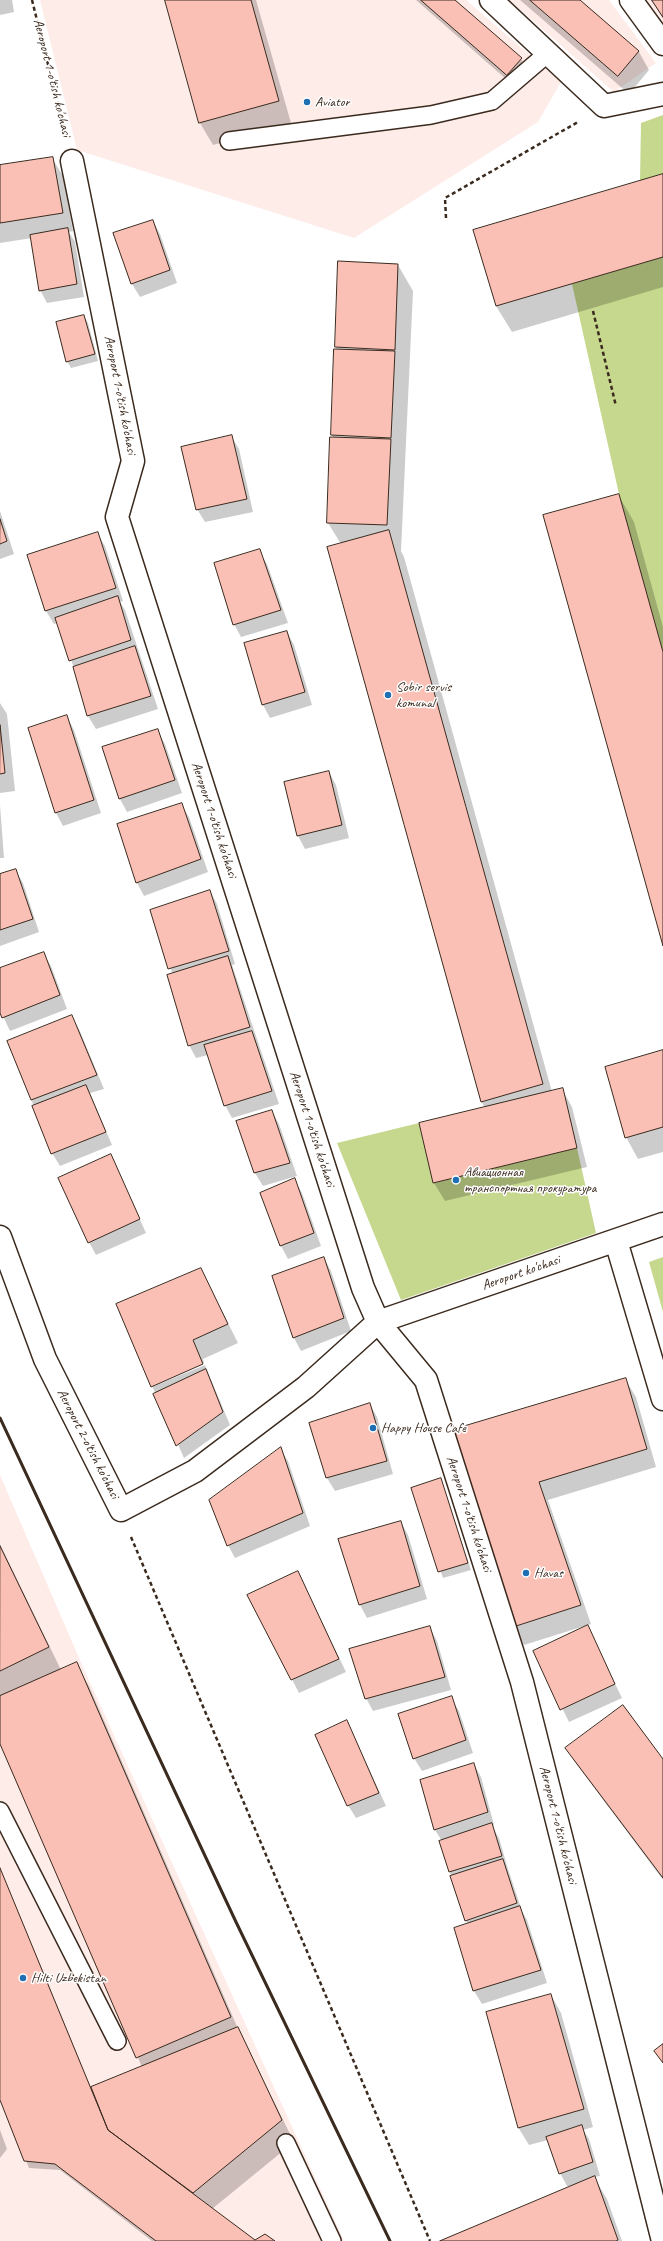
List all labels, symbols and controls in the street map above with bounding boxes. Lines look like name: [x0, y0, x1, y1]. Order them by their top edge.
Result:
street label: Aeroport 1-o'tish ko'chasi: [29, 17, 75, 139]
place label: Aviator: [315, 94, 350, 110]
marker: Aviator: [302, 97, 312, 107]
street label: Aeroport 1-o'tish ko'chasi: [100, 334, 140, 456]
place label: Sobir servis komunal: [396, 679, 451, 712]
marker: Sobir servis komunal: [383, 690, 393, 700]
street label: Aeroport 1-o'tish ko'chasi: [187, 760, 241, 880]
street label: Aeroport 1-o'tish ko'chasi: [285, 1069, 339, 1189]
place label: Авиационная транспортная прокуратура: [464, 1164, 596, 1196]
marker: Авиационная транспортная прокуратура: [451, 1175, 461, 1185]
street label: Aeroport ko'chasi: [480, 1252, 562, 1294]
street label: Aeroport 2-o'tish ko'chasi: [53, 1386, 123, 1502]
place label: Happy House Cafe: [381, 1420, 466, 1436]
marker: Happy House Cafe: [368, 1423, 378, 1433]
street label: Aeroport 1-o'tish ko'chasi: [442, 1454, 496, 1574]
place label: Havas: [534, 1565, 563, 1581]
marker: Havas: [521, 1568, 531, 1578]
street label: Aeroport 1-o'tish ko'chasi: [535, 1764, 581, 1886]
place label: Hilti Uzbekistan: [31, 1970, 106, 1986]
marker: Hilti Uzbekistan: [18, 1973, 28, 1983]

